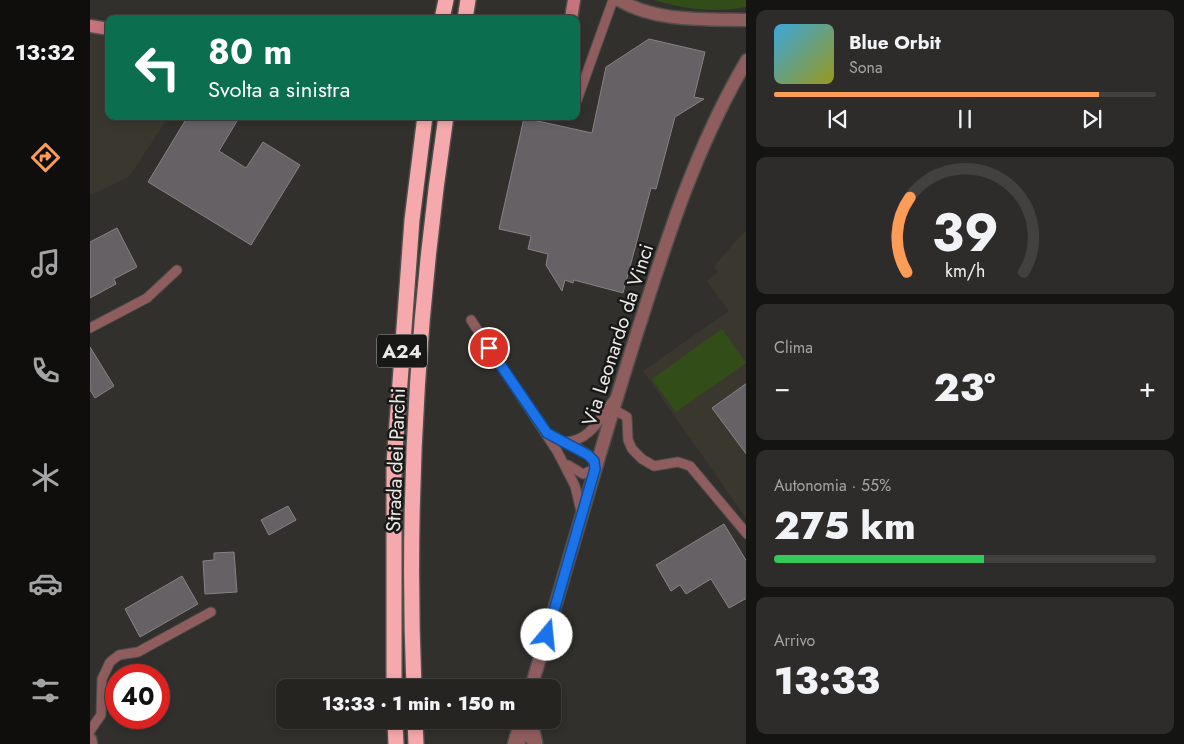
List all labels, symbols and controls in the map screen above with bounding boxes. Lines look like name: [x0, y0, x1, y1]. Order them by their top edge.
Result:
text: 80 m: [208, 27, 292, 77]
text: Blue Orbit: [849, 29, 941, 56]
icon: left: [125, 35, 190, 100]
text: 13:32: [15, 36, 75, 68]
text: Sona: [849, 56, 883, 79]
text: Svolta a sinistra: [208, 73, 350, 105]
icon: previous: [824, 105, 852, 133]
icon: pause: [951, 105, 979, 133]
icon: next: [1078, 105, 1106, 133]
icon: directions: [28, 140, 63, 175]
text: 39: [931, 195, 999, 271]
street label: Via Leonardo da Vinci: [575, 240, 661, 430]
icon: music: [28, 246, 63, 281]
text: km/h: [945, 258, 985, 284]
pin: [468, 327, 510, 369]
road number: A24: [377, 334, 427, 368]
icon: arrive: [475, 334, 503, 362]
text: Clima: [774, 336, 813, 359]
icon: phone: [28, 353, 63, 388]
text: 23°: [934, 360, 996, 415]
text: −: [774, 367, 791, 408]
text: +: [1139, 367, 1156, 408]
street label: Strada dei Parchi: [379, 388, 413, 532]
icon: climate: [28, 460, 63, 495]
text: Autonomia · 55%: [774, 474, 891, 497]
text: 275 km: [774, 498, 916, 553]
icon: car: [28, 566, 63, 601]
position arrow: [520, 608, 572, 660]
text: Arrivo: [774, 629, 815, 652]
text: 13:33: [774, 653, 880, 708]
speed limit sign: 40: [105, 664, 170, 729]
icon: filters: [28, 673, 63, 708]
text: 13:33 · 1 min · 150 m: [322, 690, 515, 717]

